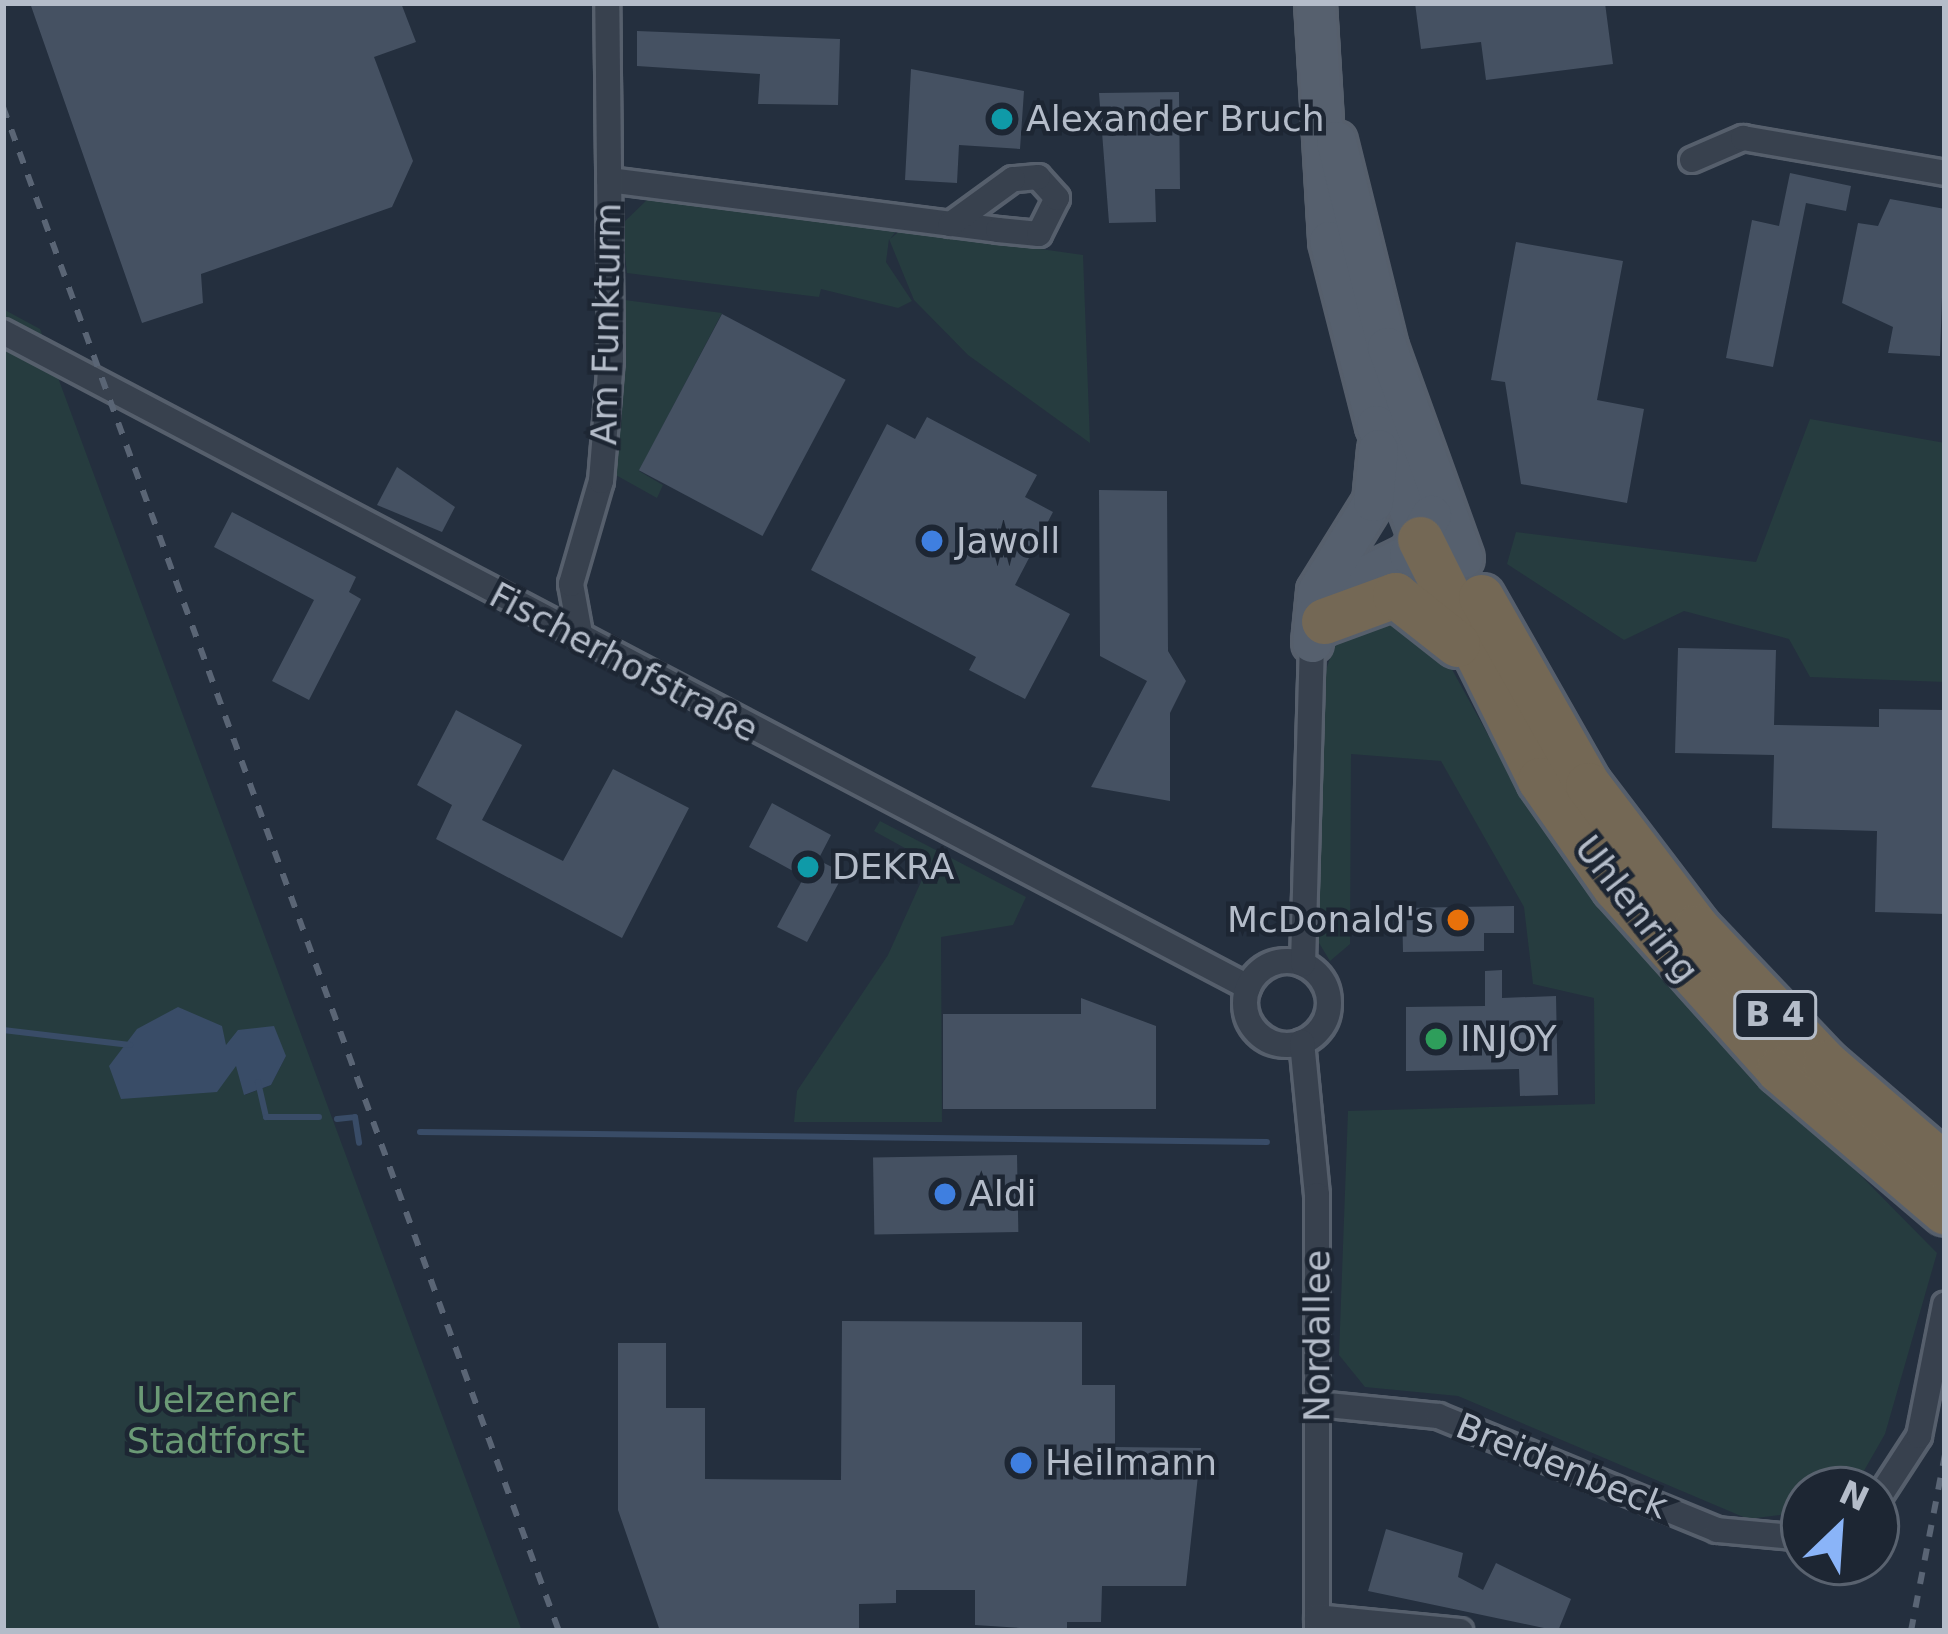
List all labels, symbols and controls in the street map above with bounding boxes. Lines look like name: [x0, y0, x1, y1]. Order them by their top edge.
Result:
place label: Alexander Bruch: [1026, 97, 1324, 141]
marker: Alexander Bruch: [989, 106, 1015, 132]
street label: Am Funkturm: [582, 202, 630, 446]
place label: Jawoll: [956, 519, 1060, 563]
marker: Jawoll: [919, 528, 945, 554]
street label: Fischerhofstraße: [482, 573, 766, 751]
street label: Uhlenring: [1566, 827, 1708, 991]
place label: DEKRA: [832, 845, 954, 889]
marker: DEKRA: [795, 854, 821, 880]
place label: McDonald's: [1227, 898, 1434, 942]
marker: McDonald's: [1445, 907, 1471, 933]
road number: B 4: [1733, 988, 1817, 1042]
place label: INJOY: [1460, 1017, 1557, 1061]
marker: INJOY: [1423, 1026, 1449, 1052]
place label: Aldi: [969, 1172, 1036, 1216]
marker: Aldi: [932, 1181, 958, 1207]
street label: Nordallee: [1295, 1250, 1339, 1422]
park label: Uelzener Stadtforst: [127, 1377, 305, 1462]
street label: Breidenbeck: [1450, 1404, 1674, 1528]
place label: Heilmann: [1045, 1441, 1217, 1485]
marker: Heilmann: [1008, 1450, 1034, 1476]
north arrow: [1780, 1466, 1900, 1586]
text: N: [1833, 1472, 1875, 1519]

